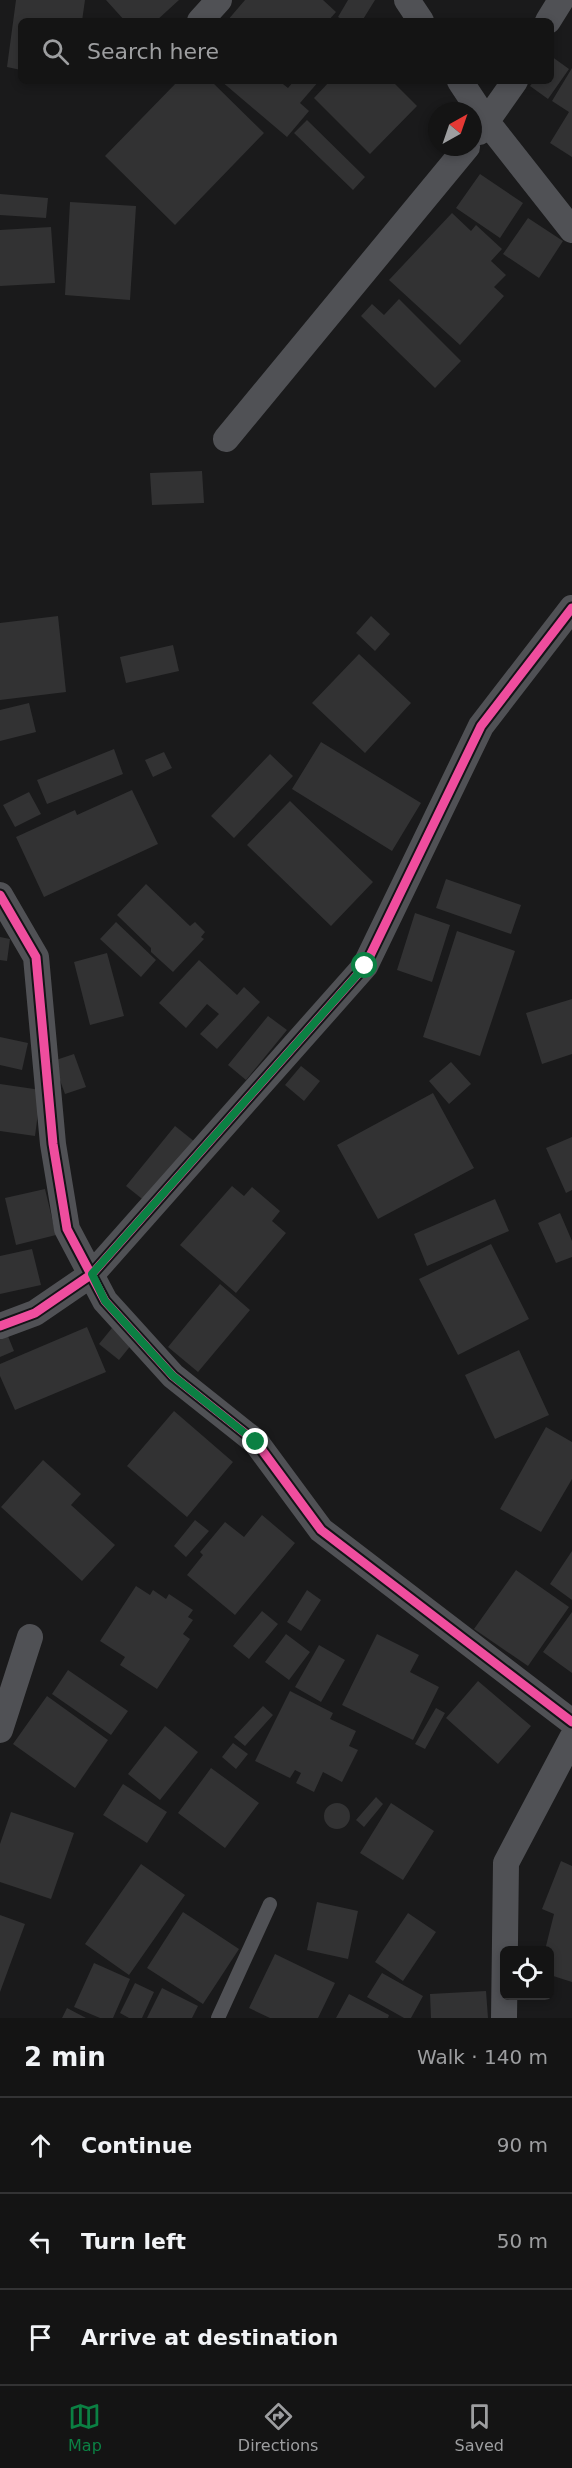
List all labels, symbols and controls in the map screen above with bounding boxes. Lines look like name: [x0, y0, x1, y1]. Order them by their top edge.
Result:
search box: [18, 18, 554, 84]
icon: search: [39, 35, 72, 68]
text: Search here: [87, 39, 219, 64]
north arrow: [428, 102, 482, 156]
route start: [351, 952, 377, 978]
route end: [242, 1428, 268, 1454]
map controls: [500, 1946, 554, 2000]
button: locate: [500, 1946, 554, 2000]
text: 2 min: [24, 2042, 106, 2072]
text: Walk · 140 m: [417, 2045, 548, 2069]
icon: ahead: [24, 2129, 57, 2162]
text: Continue: [81, 2133, 192, 2158]
text: 90 m: [497, 2133, 548, 2157]
icon: left: [24, 2225, 57, 2258]
text: Turn left: [81, 2229, 186, 2254]
text: 50 m: [497, 2229, 548, 2253]
icon: arrive: [24, 2321, 57, 2354]
text: Arrive at destination: [81, 2325, 338, 2350]
tab: Map: [68, 2400, 102, 2455]
tab: Directions: [238, 2400, 318, 2455]
tab: Saved: [455, 2400, 504, 2455]

